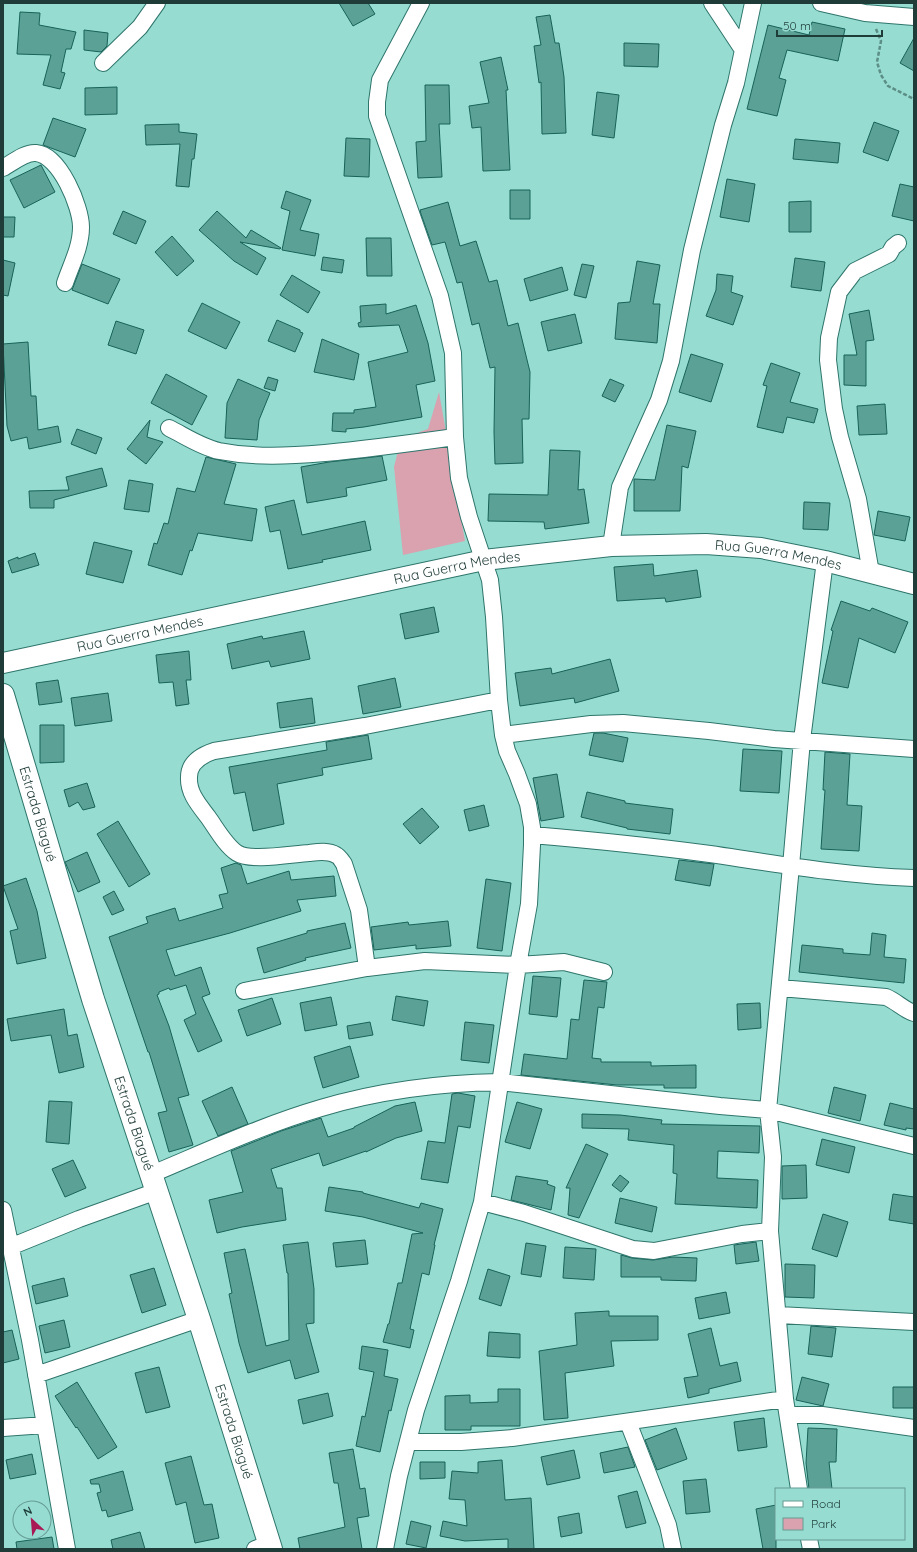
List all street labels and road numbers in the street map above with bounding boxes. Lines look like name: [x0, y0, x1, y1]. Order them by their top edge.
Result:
street label: Rua Guerra Mendes: [714, 536, 844, 574]
street label: Rua Guerra Mendes: [392, 547, 521, 588]
street label: Rua Guerra Mendes: [75, 611, 205, 656]
street label: Estrada Biagué: [16, 764, 61, 864]
street label: Estrada Biagué: [110, 1074, 158, 1173]
street label: Estrada Biagué: [211, 1382, 258, 1481]

